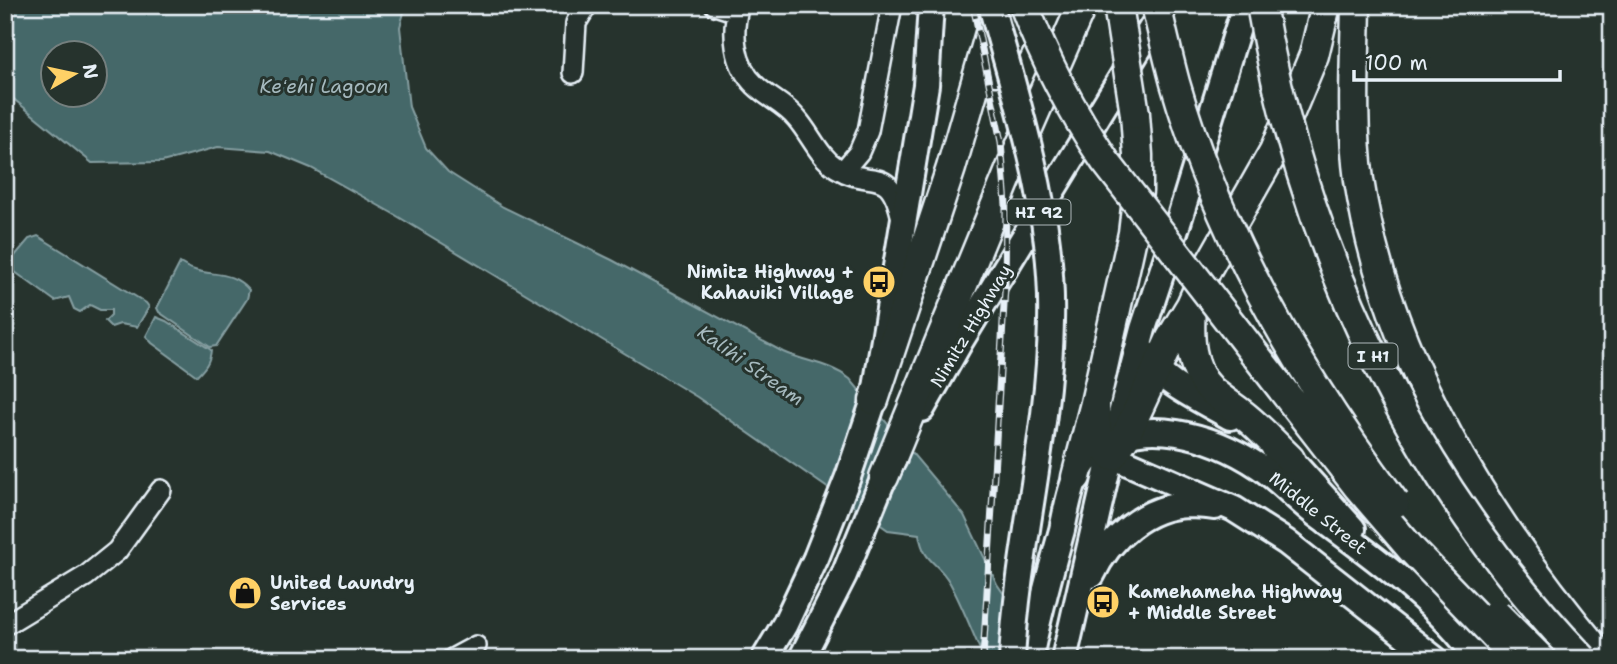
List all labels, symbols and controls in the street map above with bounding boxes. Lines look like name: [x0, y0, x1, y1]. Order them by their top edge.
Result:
north arrow: [38, 38, 108, 108]
scale bar: [1354, 38, 1561, 82]
text: 100 m: [1365, 49, 1428, 77]
text: N: [77, 62, 104, 81]
water label: Keʻehi Lagoon: [260, 74, 388, 99]
road number: HI 92: [1007, 200, 1070, 224]
place label: Nimitz Highway + Kahauiki Village: [687, 260, 854, 305]
street label: Nimitz Highway: [925, 260, 1017, 392]
bus stop icon: Nimitz Highway + Kahauiki Village: [860, 263, 898, 301]
water label: Kalihi Stream: [692, 319, 809, 411]
road number: I H1: [1348, 344, 1398, 368]
street label: Middle Street: [1264, 466, 1372, 560]
place label: United Laundry Services: [270, 571, 415, 616]
shop icon: United Laundry Services: [226, 574, 264, 612]
place label: Kamehameha Highway + Middle Street: [1128, 580, 1342, 625]
bus stop icon: Kamehameha Highway + Middle Street: [1084, 583, 1122, 621]

